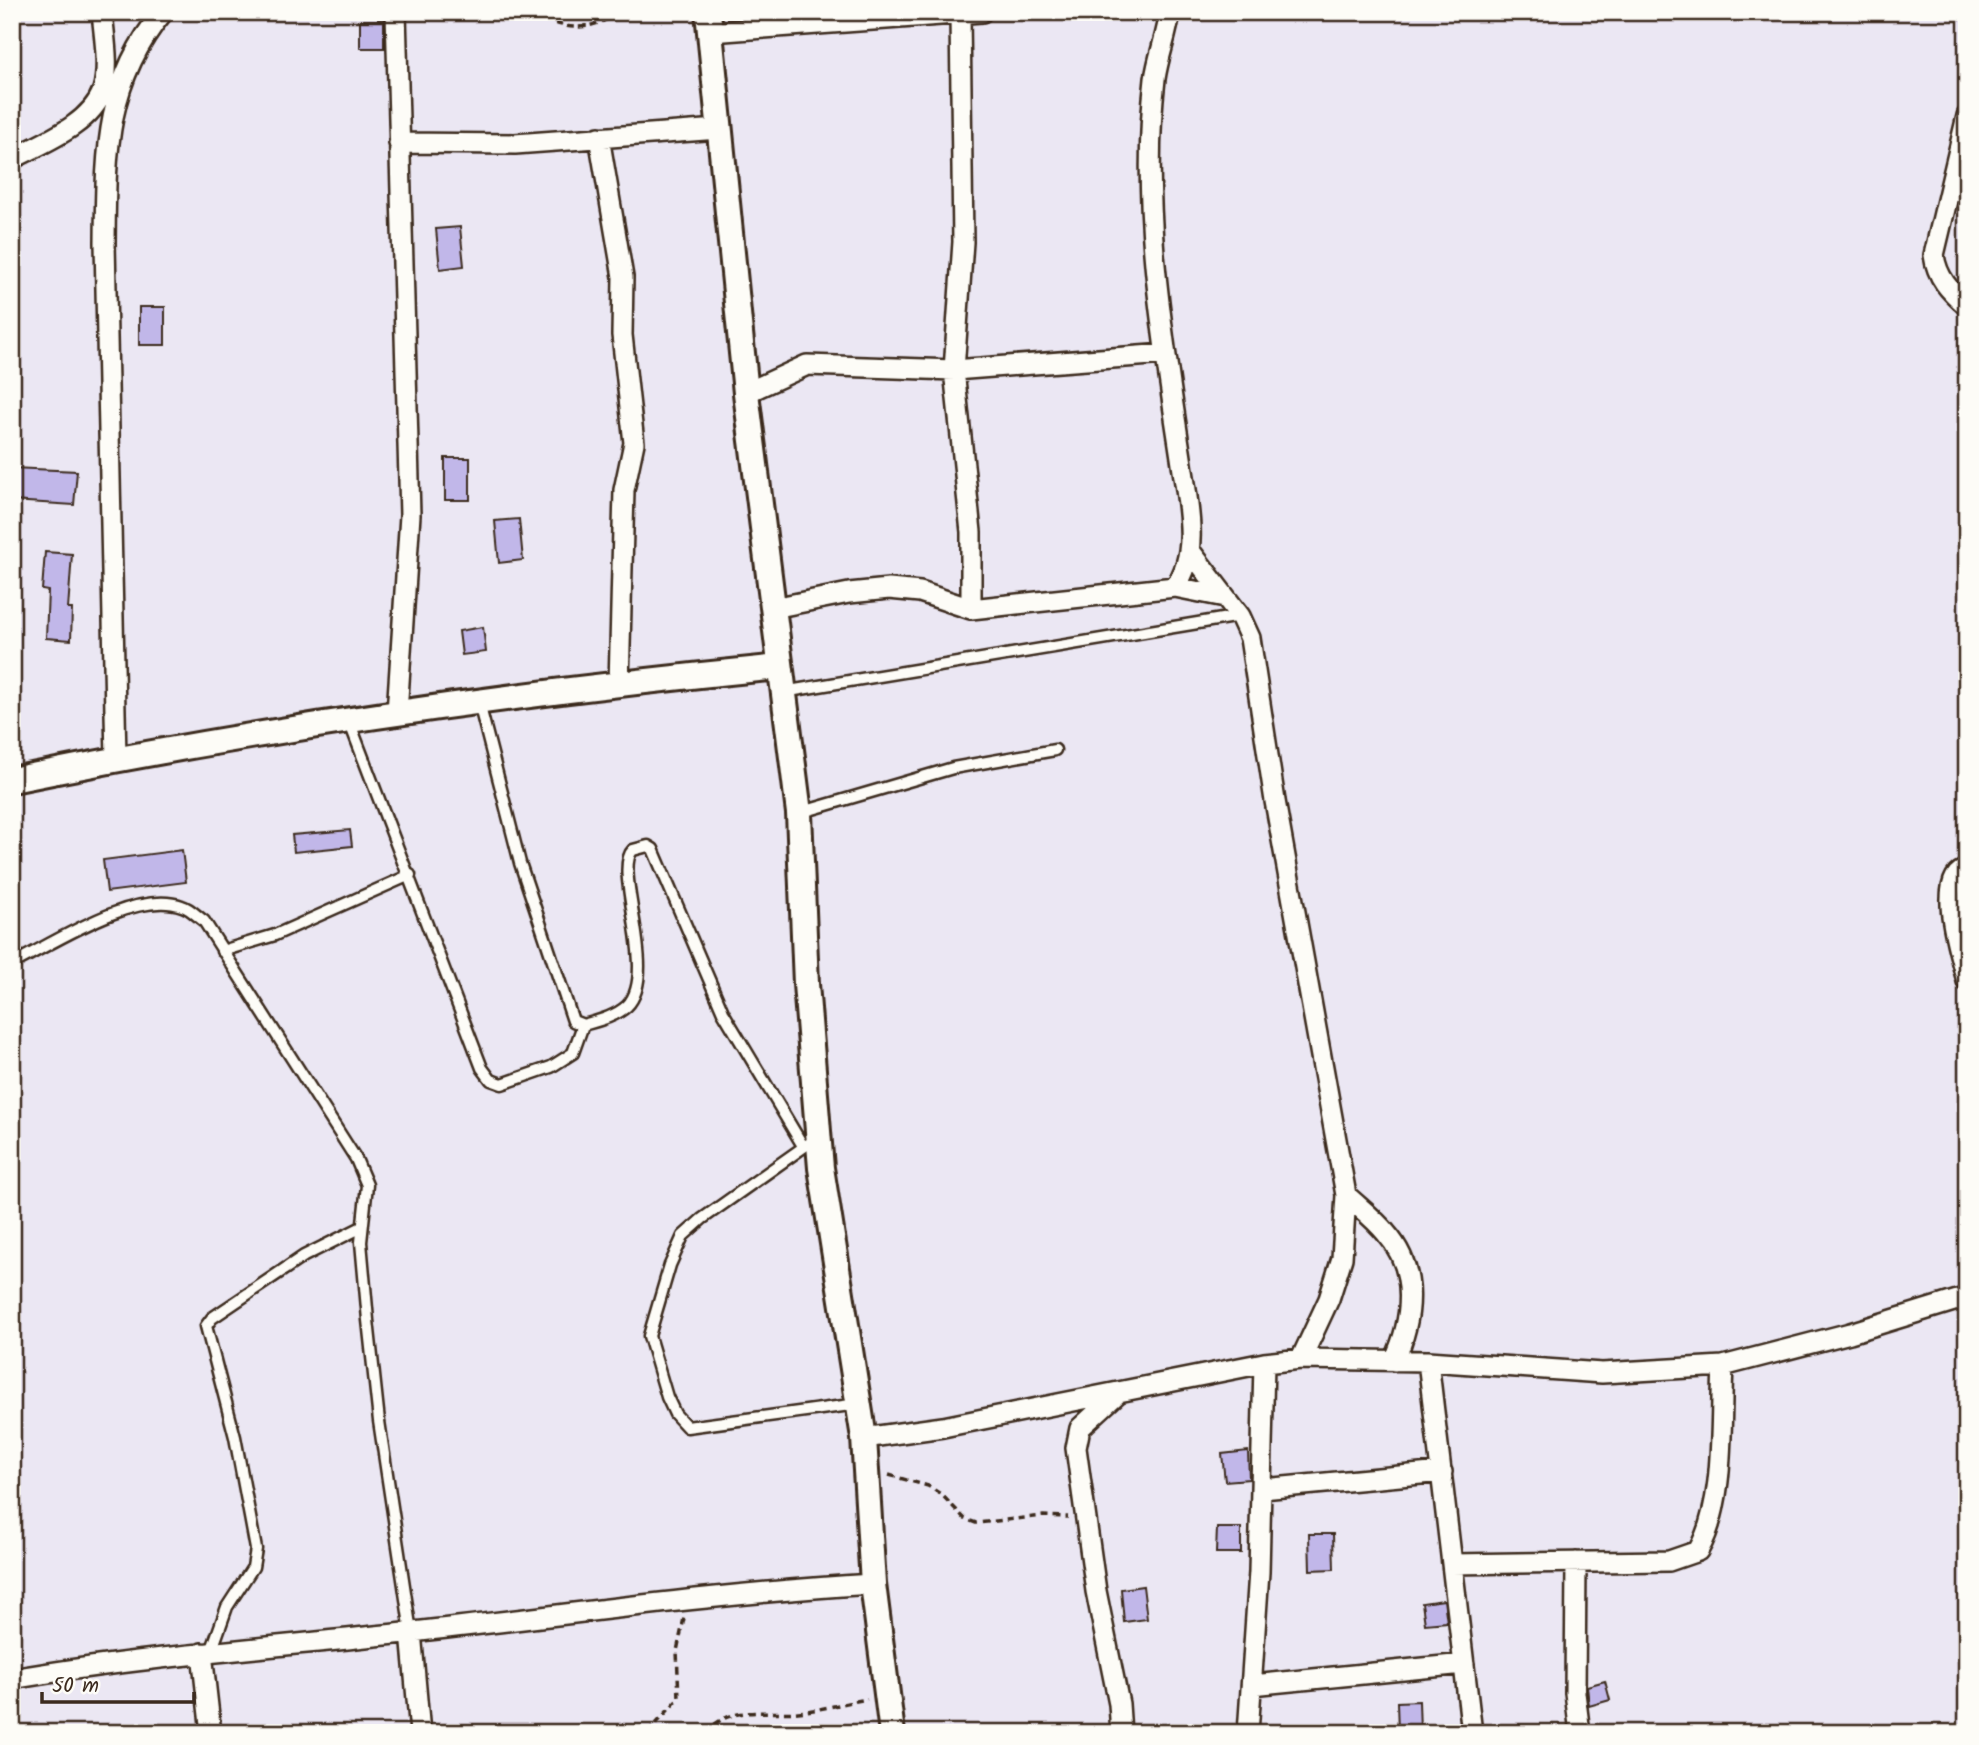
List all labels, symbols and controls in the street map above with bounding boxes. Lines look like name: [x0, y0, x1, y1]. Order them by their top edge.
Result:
scale bar: [42, 1661, 194, 1705]
text: 50 m: [52, 1670, 99, 1703]

